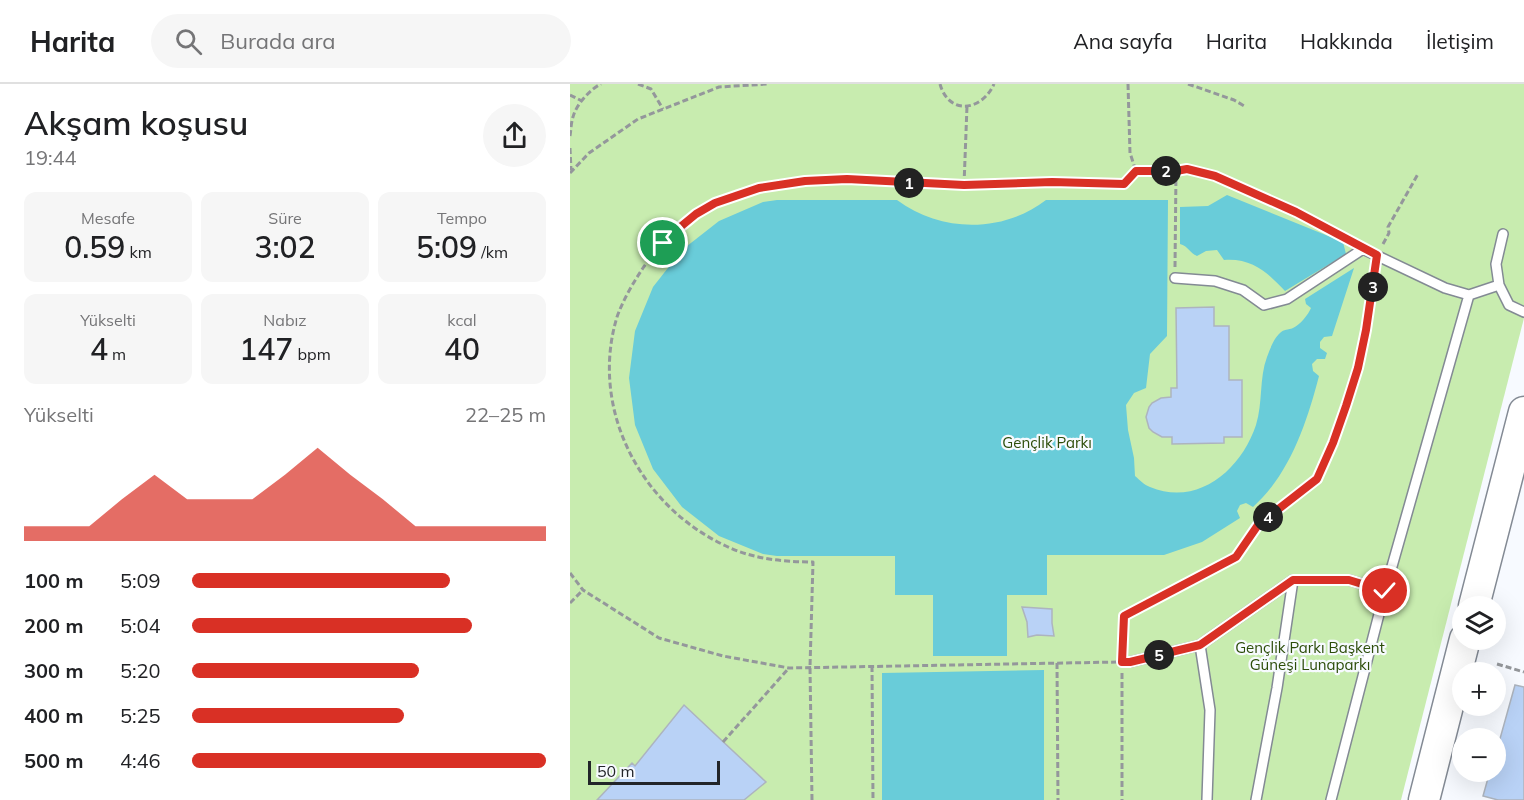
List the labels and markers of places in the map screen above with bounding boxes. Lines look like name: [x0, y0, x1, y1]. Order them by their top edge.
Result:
pin: 2: [1151, 156, 1181, 186]
pin: 1: [894, 168, 924, 198]
pin: [637, 217, 688, 268]
pin: 3: [1358, 272, 1388, 302]
pin: 4: [1253, 502, 1283, 532]
pin: [1359, 565, 1410, 616]
pin: 5: [1144, 640, 1174, 670]

